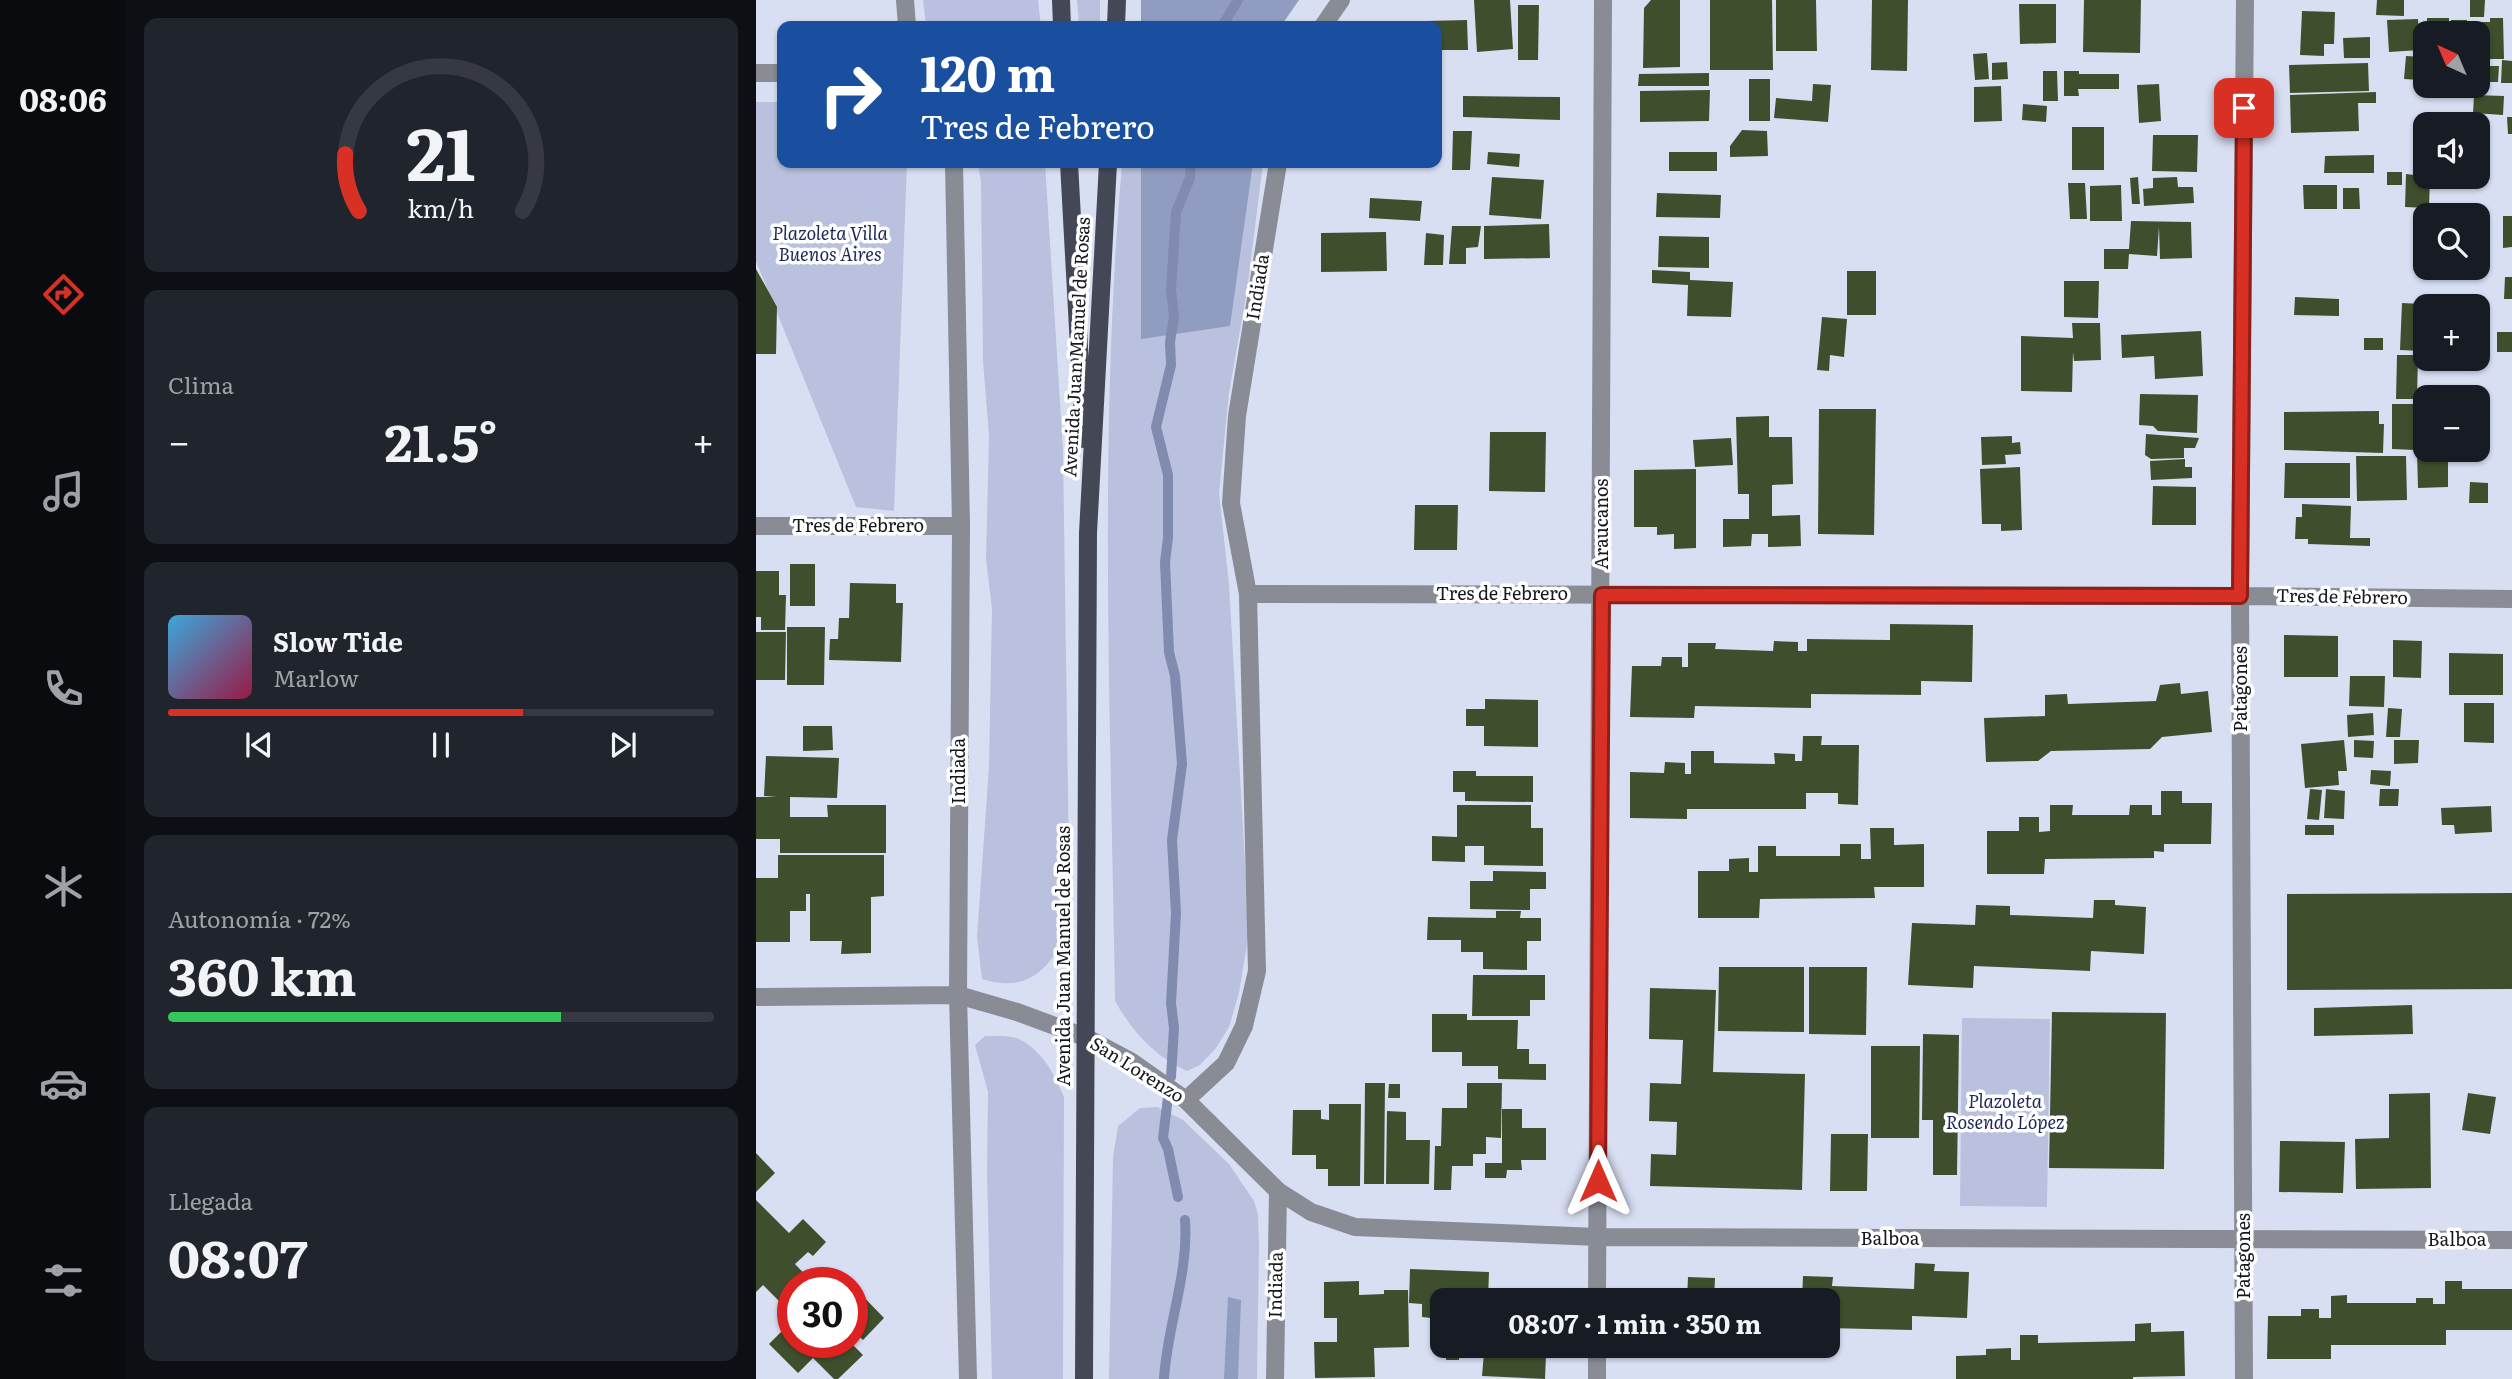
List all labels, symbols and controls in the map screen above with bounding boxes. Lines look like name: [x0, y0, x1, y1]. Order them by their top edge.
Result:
north arrow: [2413, 21, 2490, 98]
map controls: [2413, 21, 2490, 462]
text: 120 m: [920, 34, 1055, 107]
icon: right: [805, 49, 896, 140]
text: 08:06: [19, 74, 107, 122]
pin: [2214, 78, 2274, 138]
icon: arrive: [2225, 89, 2263, 127]
text: 21: [406, 95, 476, 203]
text: Tres de Febrero: [920, 101, 1155, 149]
button: sound: [2413, 112, 2490, 189]
text: km/h: [408, 189, 474, 226]
button: search: [2413, 203, 2490, 280]
street label: Avenida Juan Manuel de Rosas: [1055, 216, 1096, 478]
park label: Plazoleta Villa Buenos Aires: [772, 219, 888, 267]
street label: Indiada: [1238, 252, 1275, 322]
icon: directions: [39, 270, 88, 319]
button: +: [2413, 294, 2490, 371]
text: Clima: [168, 367, 234, 401]
button: −: [2413, 385, 2490, 462]
text: 21.5°: [384, 401, 498, 478]
text: −: [168, 411, 190, 468]
text: +: [692, 411, 714, 468]
icon: music: [39, 467, 88, 516]
street label: Araucanos: [1587, 479, 1614, 569]
street label: Tres de Febrero: [792, 511, 924, 538]
street label: Tres de Febrero: [1436, 579, 1568, 606]
street label: Tres de Febrero: [2276, 581, 2408, 610]
text: Slow Tide: [273, 621, 403, 660]
street label: Patagones: [2226, 646, 2253, 732]
text: Marlow: [273, 660, 359, 694]
icon: phone: [39, 664, 88, 713]
icon: previous: [240, 726, 278, 764]
icon: pause: [422, 726, 460, 764]
icon: next: [604, 726, 642, 764]
street label: Indiada: [944, 737, 971, 804]
street label: Avenida Juan Manuel de Rosas: [1049, 826, 1076, 1086]
icon: climate: [39, 862, 88, 911]
text: Autonomía · 72%: [168, 901, 351, 935]
text: 360 km: [168, 935, 356, 1012]
street label: San Lorenzo: [1086, 1029, 1190, 1108]
icon: car: [39, 1059, 88, 1108]
park label: Plazoleta Rosendo López: [1946, 1087, 2065, 1135]
position arrow: [1561, 1144, 1635, 1218]
text: Llegada: [168, 1183, 253, 1217]
street label: Patagones: [2229, 1213, 2256, 1299]
text: 08:07: [168, 1217, 308, 1294]
street label: Balboa: [1861, 1224, 1920, 1251]
street label: Balboa: [2428, 1225, 2487, 1252]
street label: Indiada: [1260, 1251, 1289, 1318]
icon: filters: [39, 1256, 88, 1305]
speed limit sign: 30: [777, 1267, 868, 1358]
text: 08:07 · 1 min · 350 m: [1509, 1303, 1761, 1342]

